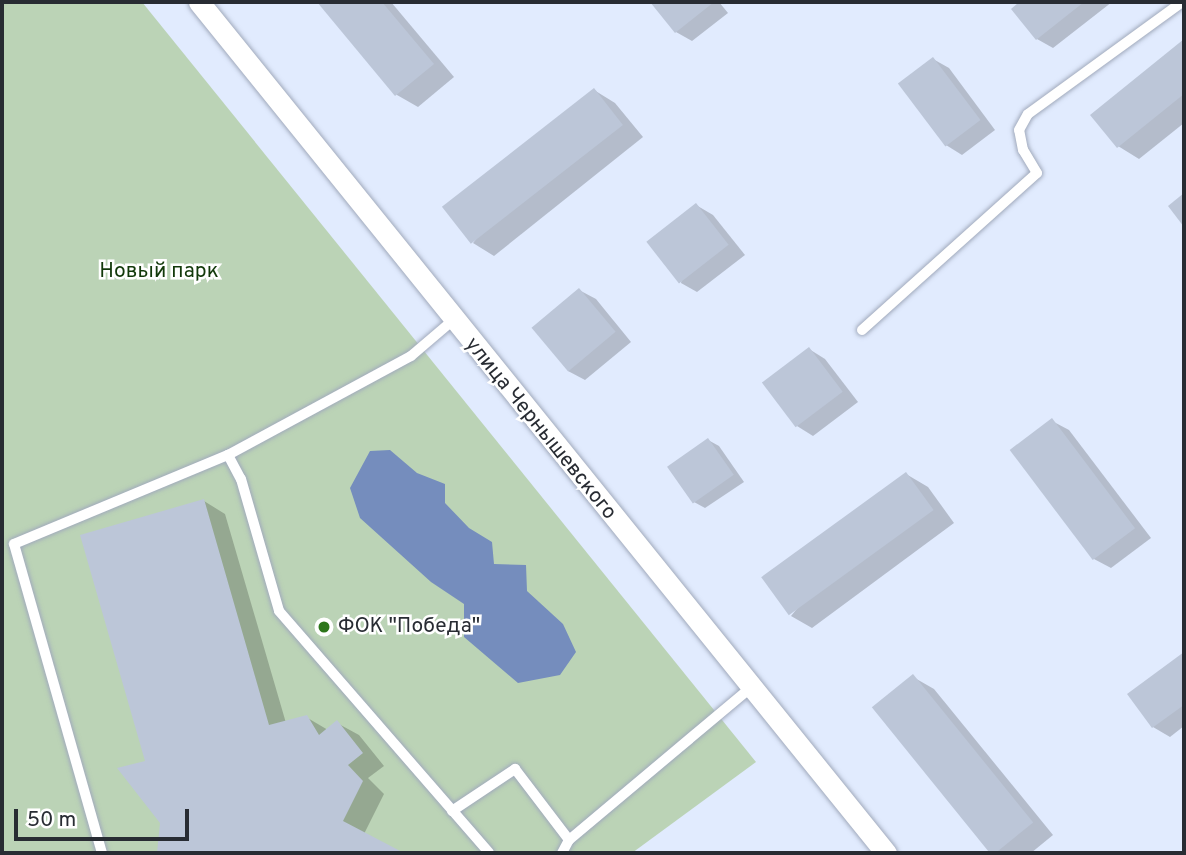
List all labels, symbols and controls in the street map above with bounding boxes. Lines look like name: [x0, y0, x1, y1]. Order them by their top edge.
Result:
park label: Новый парк: [99, 259, 219, 285]
street label: улица Чернышевского: [459, 333, 621, 525]
place label: ФОК "Победа": [338, 614, 480, 640]
marker: ФОК "Победа": [316, 619, 332, 635]
scale bar: [18, 796, 192, 840]
text: 50 m: [27, 807, 76, 834]

